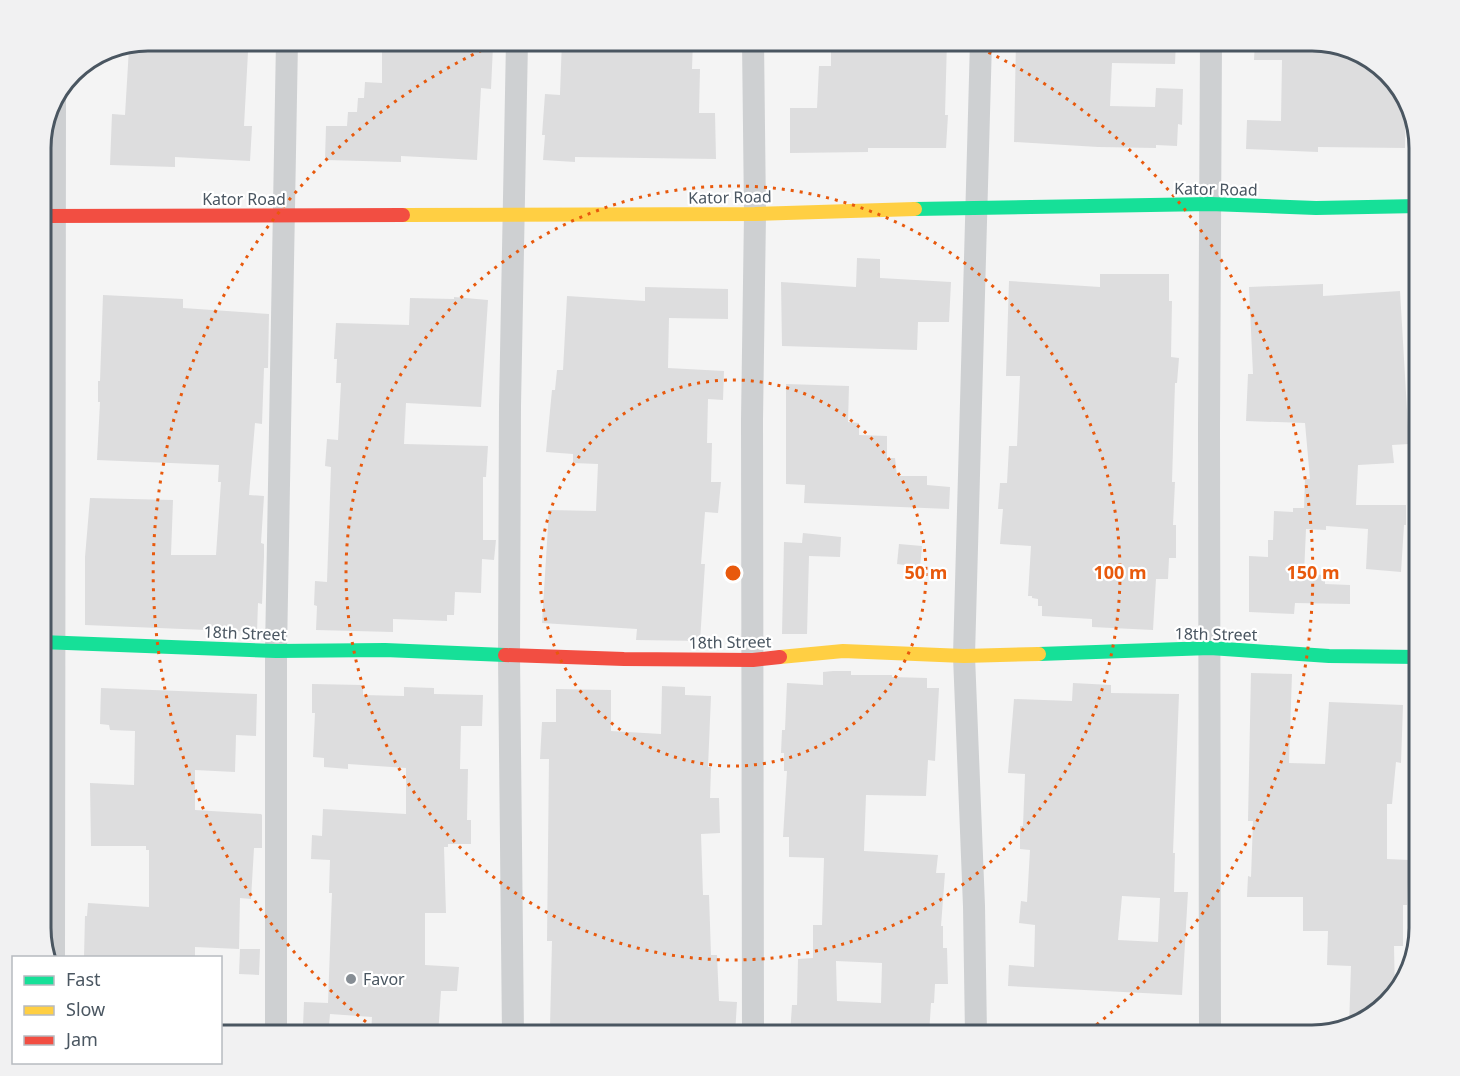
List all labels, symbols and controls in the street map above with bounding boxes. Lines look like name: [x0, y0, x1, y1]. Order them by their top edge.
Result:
street label: Kator Road: [1174, 177, 1258, 201]
street label: Kator Road: [688, 185, 772, 209]
street label: Kator Road: [202, 188, 286, 210]
text: 50 m: [905, 560, 947, 584]
text: 100 m: [1093, 560, 1147, 584]
text: 150 m: [1286, 560, 1340, 584]
centre of rings: [723, 563, 743, 583]
street label: 18th Street: [203, 621, 287, 645]
street label: 18th Street: [1174, 622, 1258, 646]
street label: 18th Street: [688, 630, 772, 654]
legend: [12, 956, 222, 1064]
text: Fast: [66, 967, 101, 991]
place label: Favor: [363, 968, 405, 990]
marker: Favor: [344, 972, 358, 986]
text: Slow: [66, 997, 105, 1021]
text: Jam: [64, 1027, 98, 1051]

